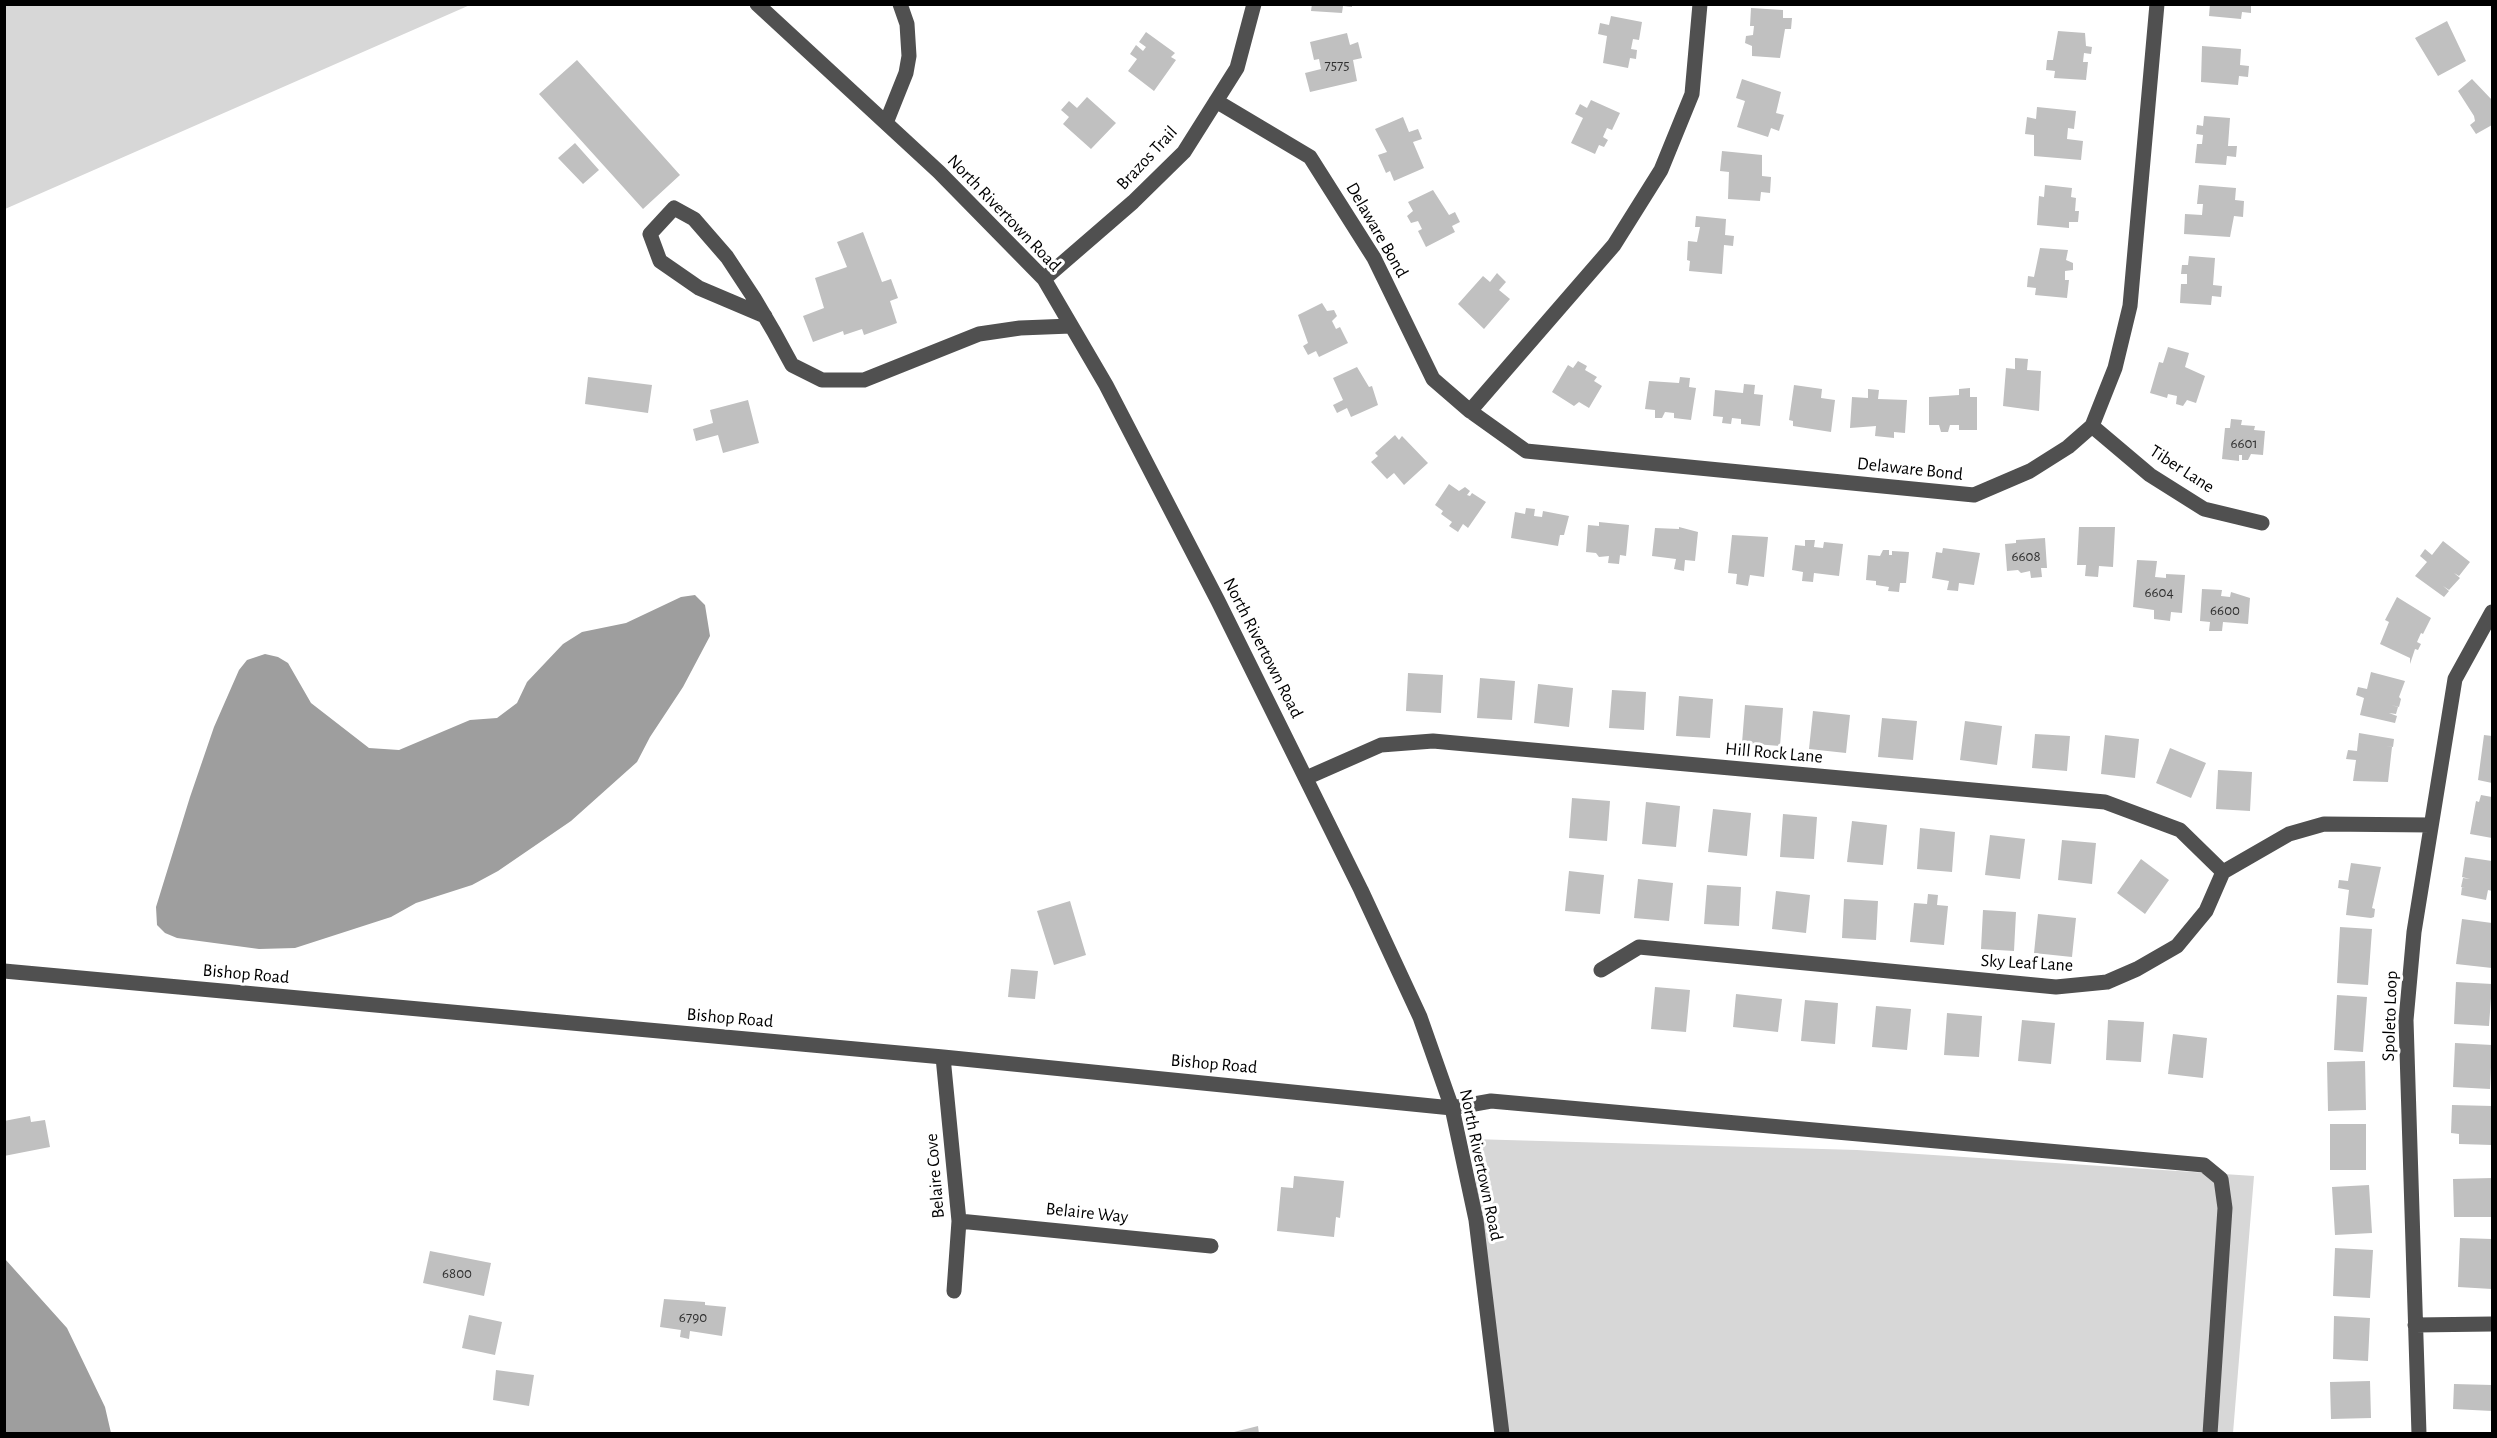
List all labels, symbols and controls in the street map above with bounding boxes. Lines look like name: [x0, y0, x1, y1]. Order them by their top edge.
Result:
house number: 7575: [1324, 56, 1350, 74]
street label: Brazos Trail: [1112, 122, 1182, 194]
street label: North Rivertown Road: [943, 150, 1065, 276]
street label: Delaware Bond: [1341, 179, 1413, 281]
house number: 6601: [2230, 434, 2258, 452]
street label: Tiber Lane: [2146, 440, 2218, 498]
street label: Delaware Bond: [1856, 453, 1964, 485]
house number: 6608: [2011, 547, 2041, 565]
street label: North Rivertown Road: [1218, 574, 1308, 722]
house number: 6604: [2144, 583, 2174, 601]
house number: 6600: [2210, 601, 2240, 619]
street label: Hill Rock Lane: [1724, 738, 1824, 768]
street label: Sky Leaf Lane: [1980, 950, 2074, 976]
street label: Bishop Road: [202, 959, 290, 989]
street label: Spoleto Loop: [2378, 970, 2402, 1062]
street label: Bishop Road: [686, 1003, 774, 1033]
street label: Bishop Road: [1170, 1049, 1258, 1079]
street label: North Rivertown Road: [1454, 1087, 1508, 1243]
street label: Belaire Cove: [921, 1133, 949, 1219]
street label: Belaire Way: [1045, 1198, 1129, 1228]
house number: 6800: [442, 1264, 472, 1282]
house number: 6790: [679, 1308, 707, 1326]

